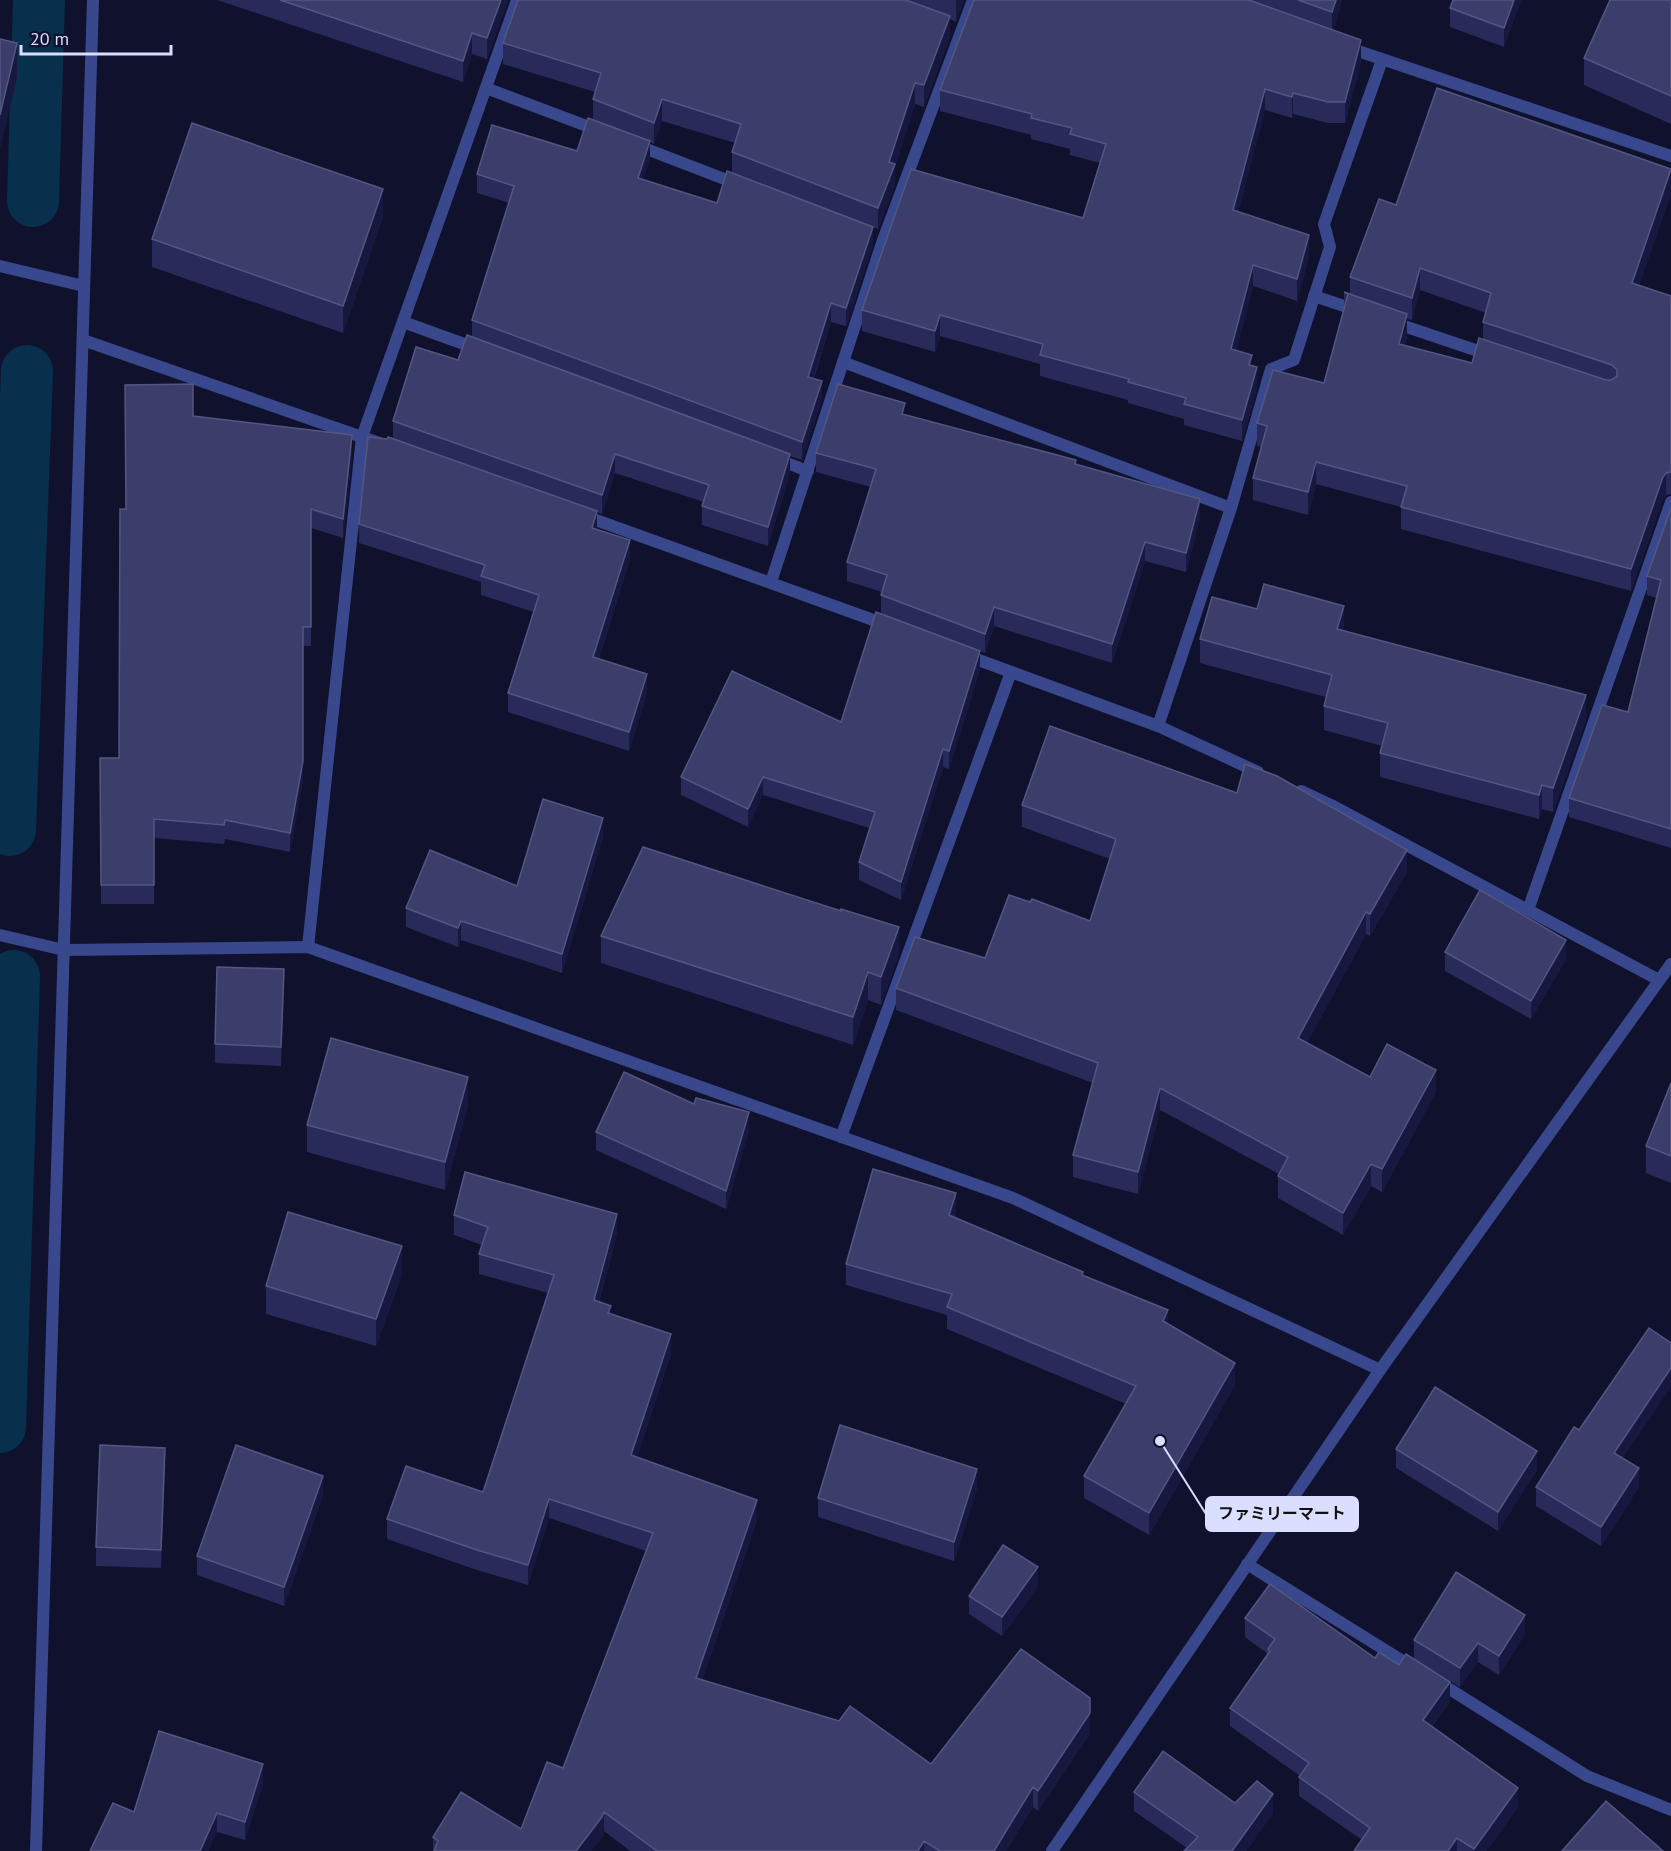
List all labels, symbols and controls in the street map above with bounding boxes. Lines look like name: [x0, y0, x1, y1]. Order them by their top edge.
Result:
scale bar: [21, 18, 171, 56]
text: 20 m: [30, 27, 69, 50]
callout: ファミリーマート: [1206, 1497, 1358, 1531]
text: ファミリーマート: [1218, 1503, 1346, 1523]

